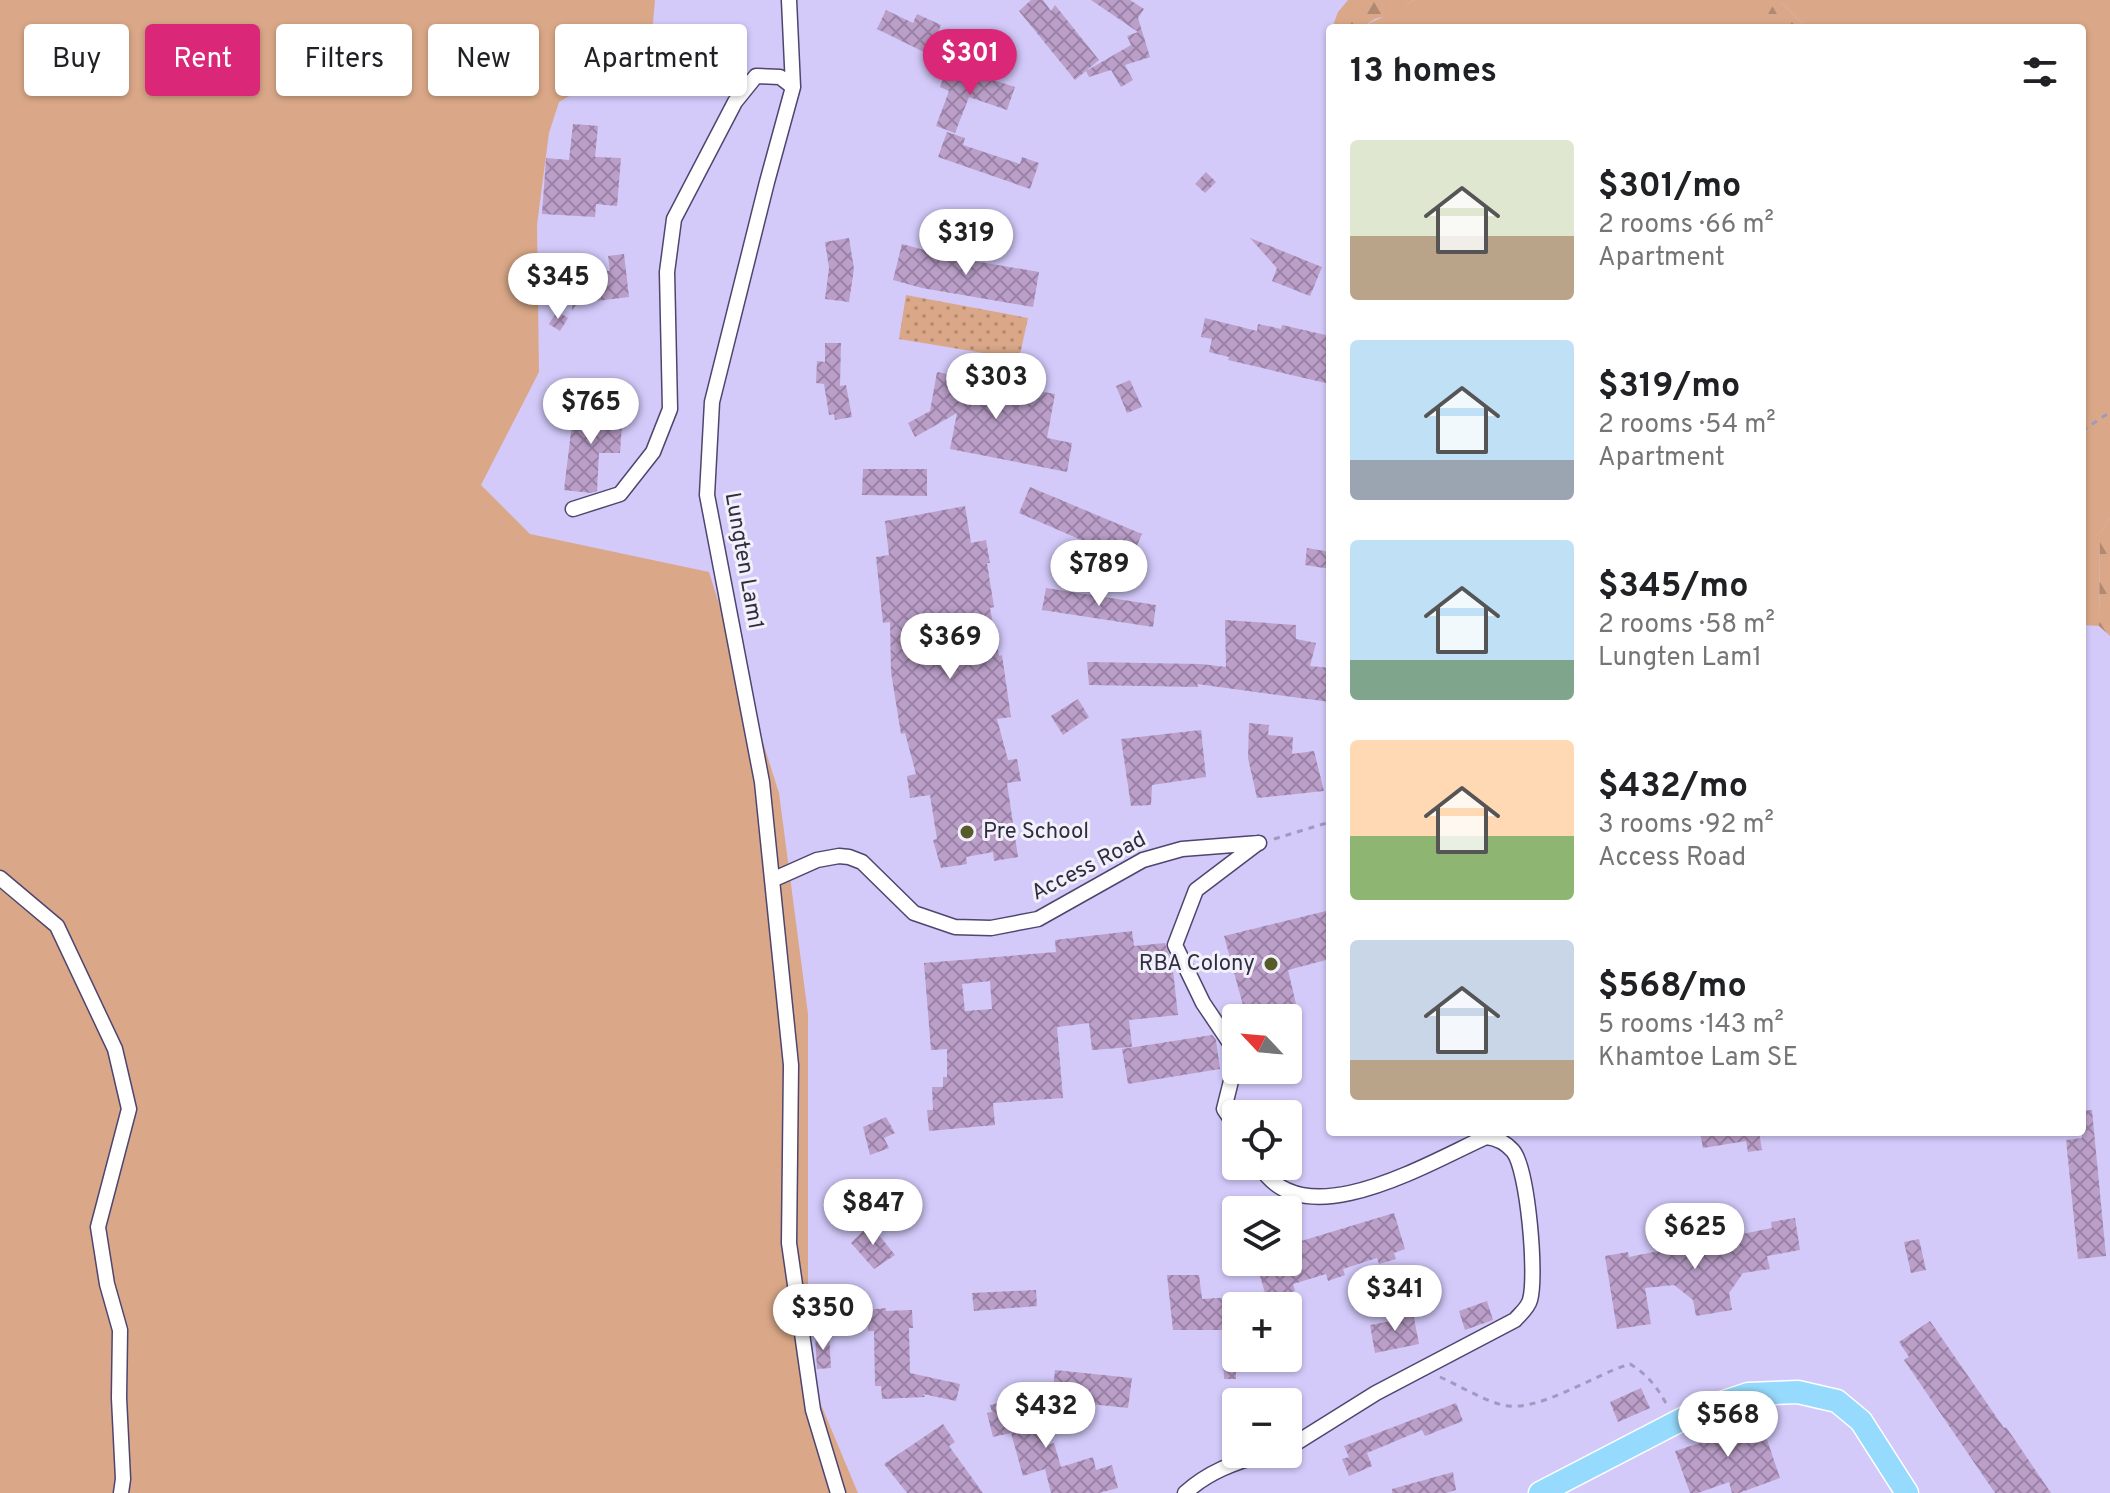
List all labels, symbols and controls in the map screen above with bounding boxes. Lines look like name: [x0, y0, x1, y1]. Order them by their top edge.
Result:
chip: Buy: [24, 24, 129, 96]
chip: Rent: [145, 24, 260, 96]
chip: Filters: [276, 24, 412, 96]
chip: New: [428, 24, 539, 96]
chip: Apartment: [555, 24, 747, 96]
pin: $301: [923, 29, 1017, 97]
text: $301: [941, 38, 999, 71]
icon: filters: [2018, 50, 2062, 94]
text: 13 homes: [1350, 51, 1497, 94]
text: $301/mo: [1598, 166, 1741, 209]
icon: home: [1414, 172, 1510, 268]
pin: $319: [919, 209, 1013, 277]
text: 2 rooms · 66 m²: [1598, 209, 1774, 242]
text: $319: [937, 218, 995, 251]
text: Apartment: [1598, 242, 1725, 275]
pin: $345: [511, 253, 605, 321]
text: $345: [526, 262, 590, 295]
pin: $303: [949, 353, 1043, 421]
text: $303: [964, 362, 1028, 395]
text: $319/mo: [1598, 366, 1740, 409]
icon: home: [1414, 372, 1510, 468]
pin: $765: [544, 378, 638, 446]
text: $765: [561, 387, 621, 420]
text: 2 rooms · 54 m²: [1598, 409, 1776, 442]
text: Apartment: [1598, 442, 1725, 475]
street label: Lungten Lam1: [718, 490, 768, 632]
pin: $789: [1052, 540, 1146, 608]
text: $789: [1068, 549, 1130, 582]
text: $345/mo: [1598, 566, 1749, 609]
icon: home: [1414, 572, 1510, 668]
text: 2 rooms · 58 m²: [1598, 609, 1775, 642]
pin: $369: [903, 613, 997, 681]
text: $369: [918, 622, 982, 655]
text: Lungten Lam1: [1598, 642, 1762, 675]
text: $432/mo: [1598, 766, 1748, 809]
icon: home: [1414, 772, 1510, 868]
text: 3 rooms · 92 m²: [1598, 809, 1774, 842]
place label: Pre School: [983, 819, 1089, 846]
marker: Pre School: [958, 823, 976, 841]
street label: Access Road: [1027, 827, 1151, 907]
text: Access Road: [1598, 842, 1746, 875]
place label: RBA Colony: [1139, 951, 1255, 978]
marker: RBA Colony: [1262, 955, 1280, 973]
text: $568/mo: [1598, 966, 1747, 1009]
icon: home: [1414, 972, 1510, 1068]
north arrow: [1222, 1004, 1302, 1084]
map controls: [1222, 1004, 1302, 1468]
text: 5 rooms · 143 m²: [1598, 1009, 1784, 1042]
text: Khamtoe Lam SE: [1598, 1042, 1798, 1075]
button: locate: [1222, 1100, 1302, 1180]
pin: $847: [826, 1179, 920, 1247]
text: $847: [842, 1188, 904, 1221]
button: layers: [1222, 1196, 1302, 1276]
pin: $625: [1648, 1203, 1742, 1271]
text: $625: [1663, 1212, 1727, 1245]
pin: $341: [1348, 1265, 1442, 1333]
text: $341: [1366, 1274, 1424, 1307]
pin: $350: [776, 1284, 870, 1352]
button: +: [1222, 1292, 1302, 1372]
text: $350: [791, 1293, 855, 1326]
pin: $432: [999, 1382, 1093, 1450]
button: −: [1222, 1388, 1302, 1468]
text: $432: [1014, 1391, 1078, 1424]
pin: $568: [1681, 1391, 1775, 1459]
text: $568: [1696, 1400, 1760, 1433]

